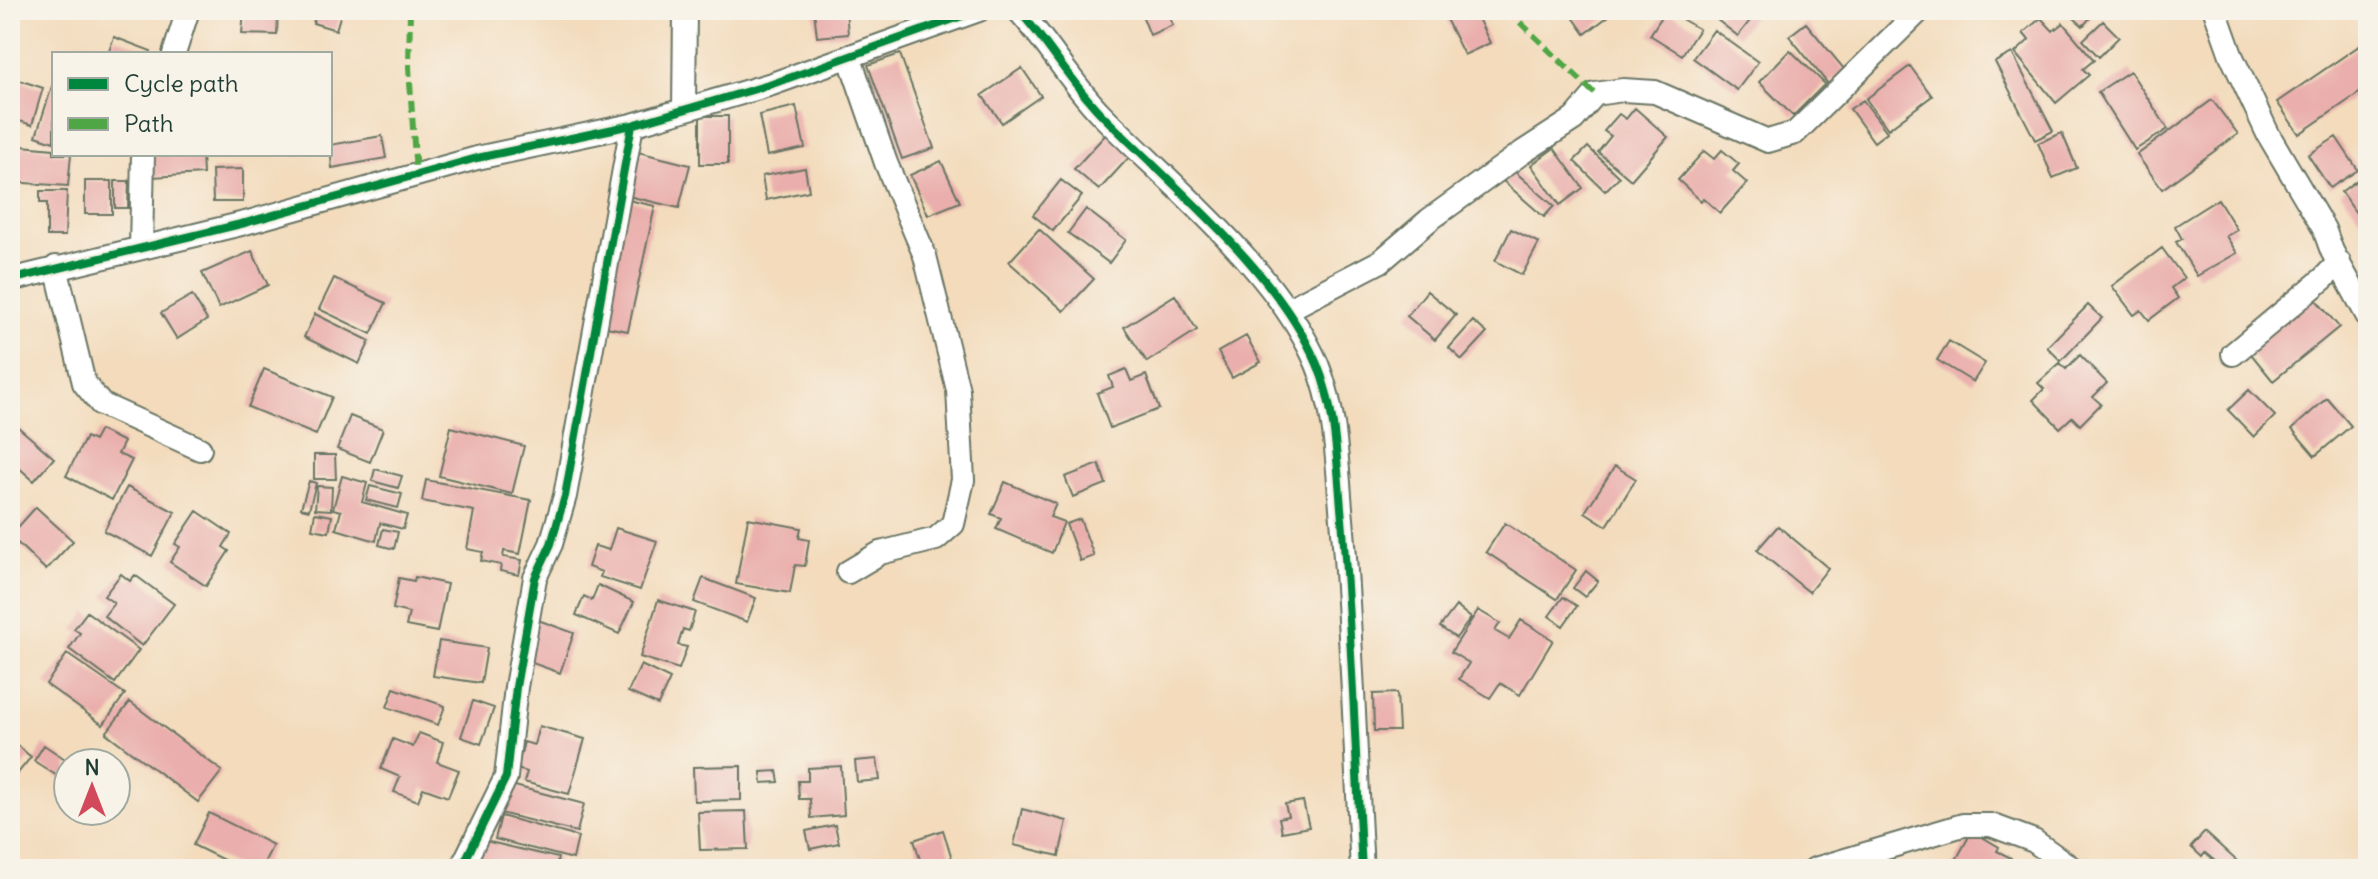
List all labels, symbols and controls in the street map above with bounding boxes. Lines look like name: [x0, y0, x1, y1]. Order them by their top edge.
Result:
legend: [52, 52, 332, 156]
text: Cycle path: [124, 68, 239, 98]
text: Path: [124, 108, 174, 138]
north arrow: [52, 747, 132, 827]
text: N: [84, 753, 100, 781]

